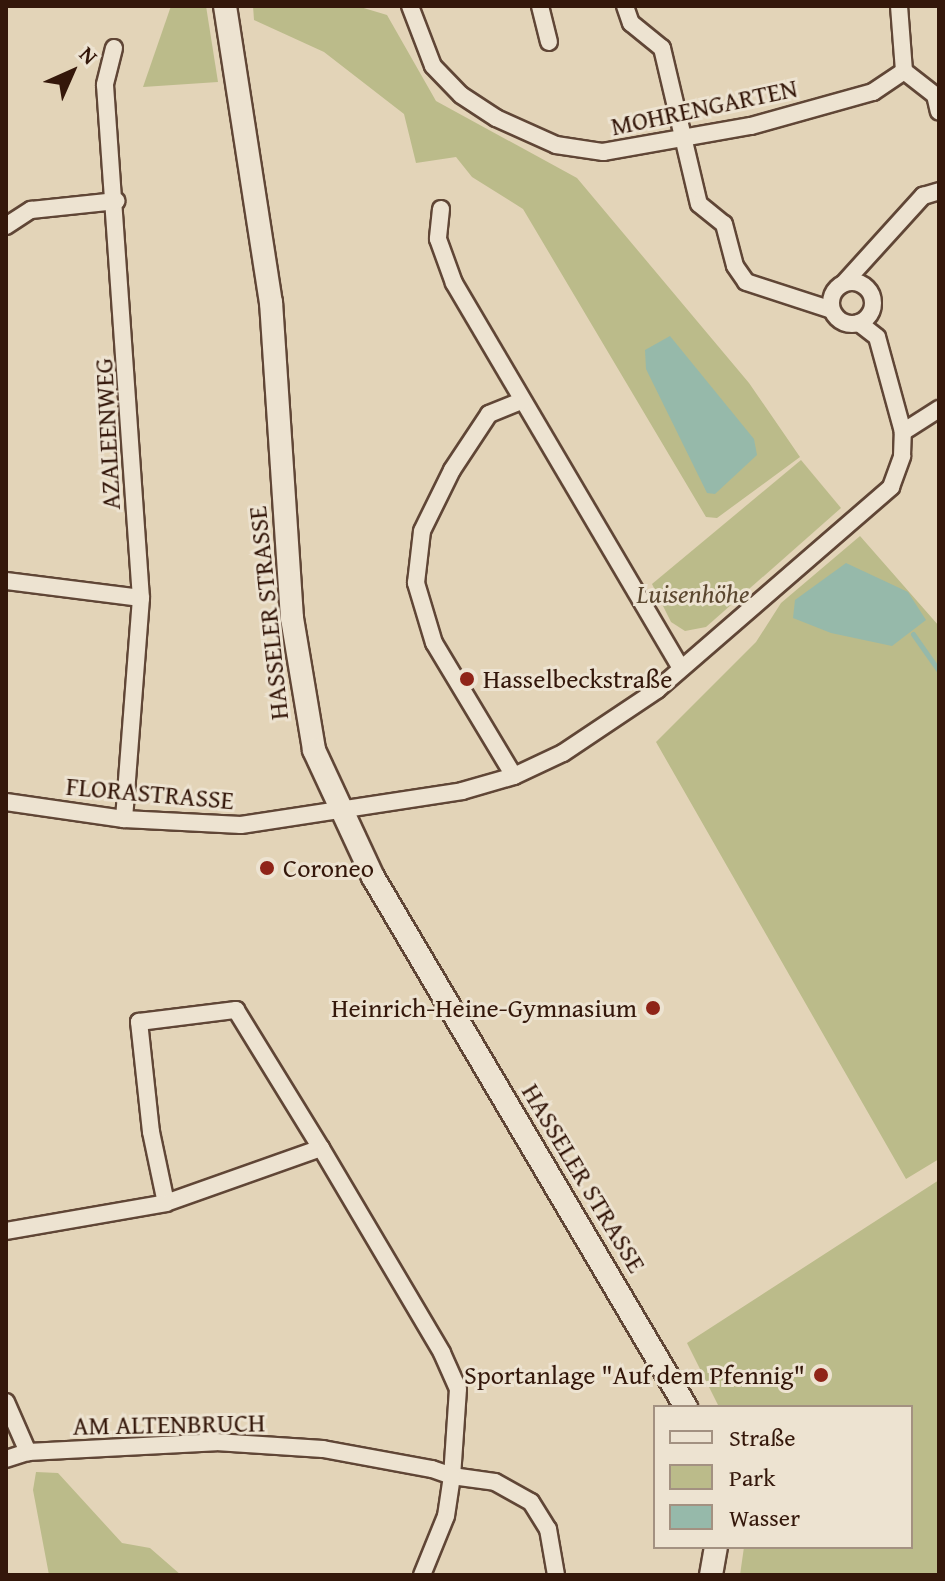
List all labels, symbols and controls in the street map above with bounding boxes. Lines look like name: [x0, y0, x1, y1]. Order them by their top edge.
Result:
north arrow: [32, 32, 112, 112]
text: N: [72, 39, 105, 72]
street label: MOHRENGARTEN: [608, 72, 800, 142]
street label: AZALEENWEG: [87, 357, 127, 511]
street label: HASSELER STRASSE: [241, 505, 295, 721]
park label: Luisenhöhe: [637, 578, 749, 610]
place label: Hasselbeckstraße: [483, 663, 672, 695]
marker: Hasselbeckstraße: [458, 670, 476, 688]
street label: FLORASTRASSE: [65, 770, 235, 816]
place label: Coroneo: [283, 852, 374, 884]
marker: Coroneo: [258, 859, 276, 877]
place label: Heinrich-Heine-Gymnasium: [331, 992, 637, 1024]
marker: Heinrich-Heine-Gymnasium: [644, 999, 662, 1017]
street label: HASSELER STRASSE: [515, 1078, 653, 1278]
place label: Sportanlage "Auf dem Pfennig": [464, 1359, 805, 1391]
marker: Sportanlage "Auf dem Pfennig": [812, 1366, 830, 1384]
legend: [653, 1405, 913, 1549]
street label: AM ALTENBRUCH: [72, 1407, 266, 1441]
text: Straße: [729, 1420, 796, 1455]
text: Park: [729, 1460, 775, 1495]
text: Wasser: [729, 1500, 800, 1535]

